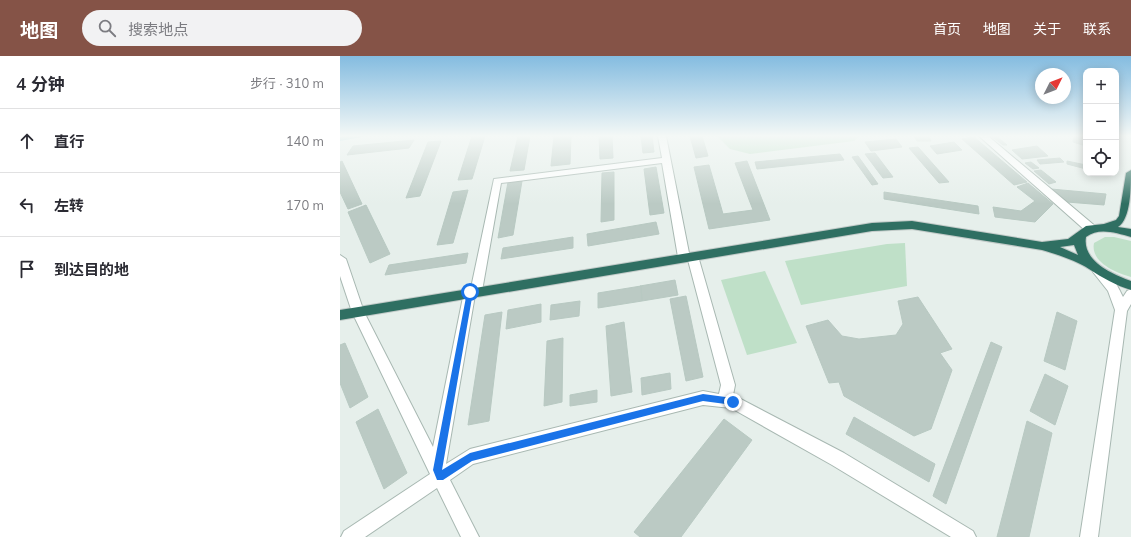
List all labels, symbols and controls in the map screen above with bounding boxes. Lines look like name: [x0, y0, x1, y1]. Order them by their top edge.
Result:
search box: [82, 10, 362, 46]
icon: search: [96, 17, 118, 39]
text: 地图: [20, 18, 58, 42]
text: 搜索地点: [128, 20, 188, 39]
text: 首页: [933, 20, 961, 38]
text: 地图: [983, 20, 1011, 38]
text: 关于: [1033, 20, 1061, 38]
text: 联系: [1083, 20, 1111, 38]
north arrow: [1035, 68, 1071, 104]
map controls: [1083, 68, 1119, 176]
button: +: [1083, 68, 1119, 104]
text: 4 分钟: [16, 73, 65, 94]
text: 步行 · 310 m: [250, 75, 324, 91]
button: −: [1083, 104, 1119, 140]
icon: ahead: [16, 130, 38, 152]
text: 直行: [54, 132, 84, 151]
text: 140 m: [286, 133, 324, 149]
button: locate: [1083, 140, 1119, 176]
icon: left: [16, 194, 38, 216]
text: 左转: [54, 196, 84, 215]
text: 170 m: [286, 197, 324, 213]
icon: arrive: [16, 258, 38, 280]
text: 到达目的地: [54, 260, 129, 279]
route start: [461, 283, 479, 301]
route end: [724, 393, 742, 411]

